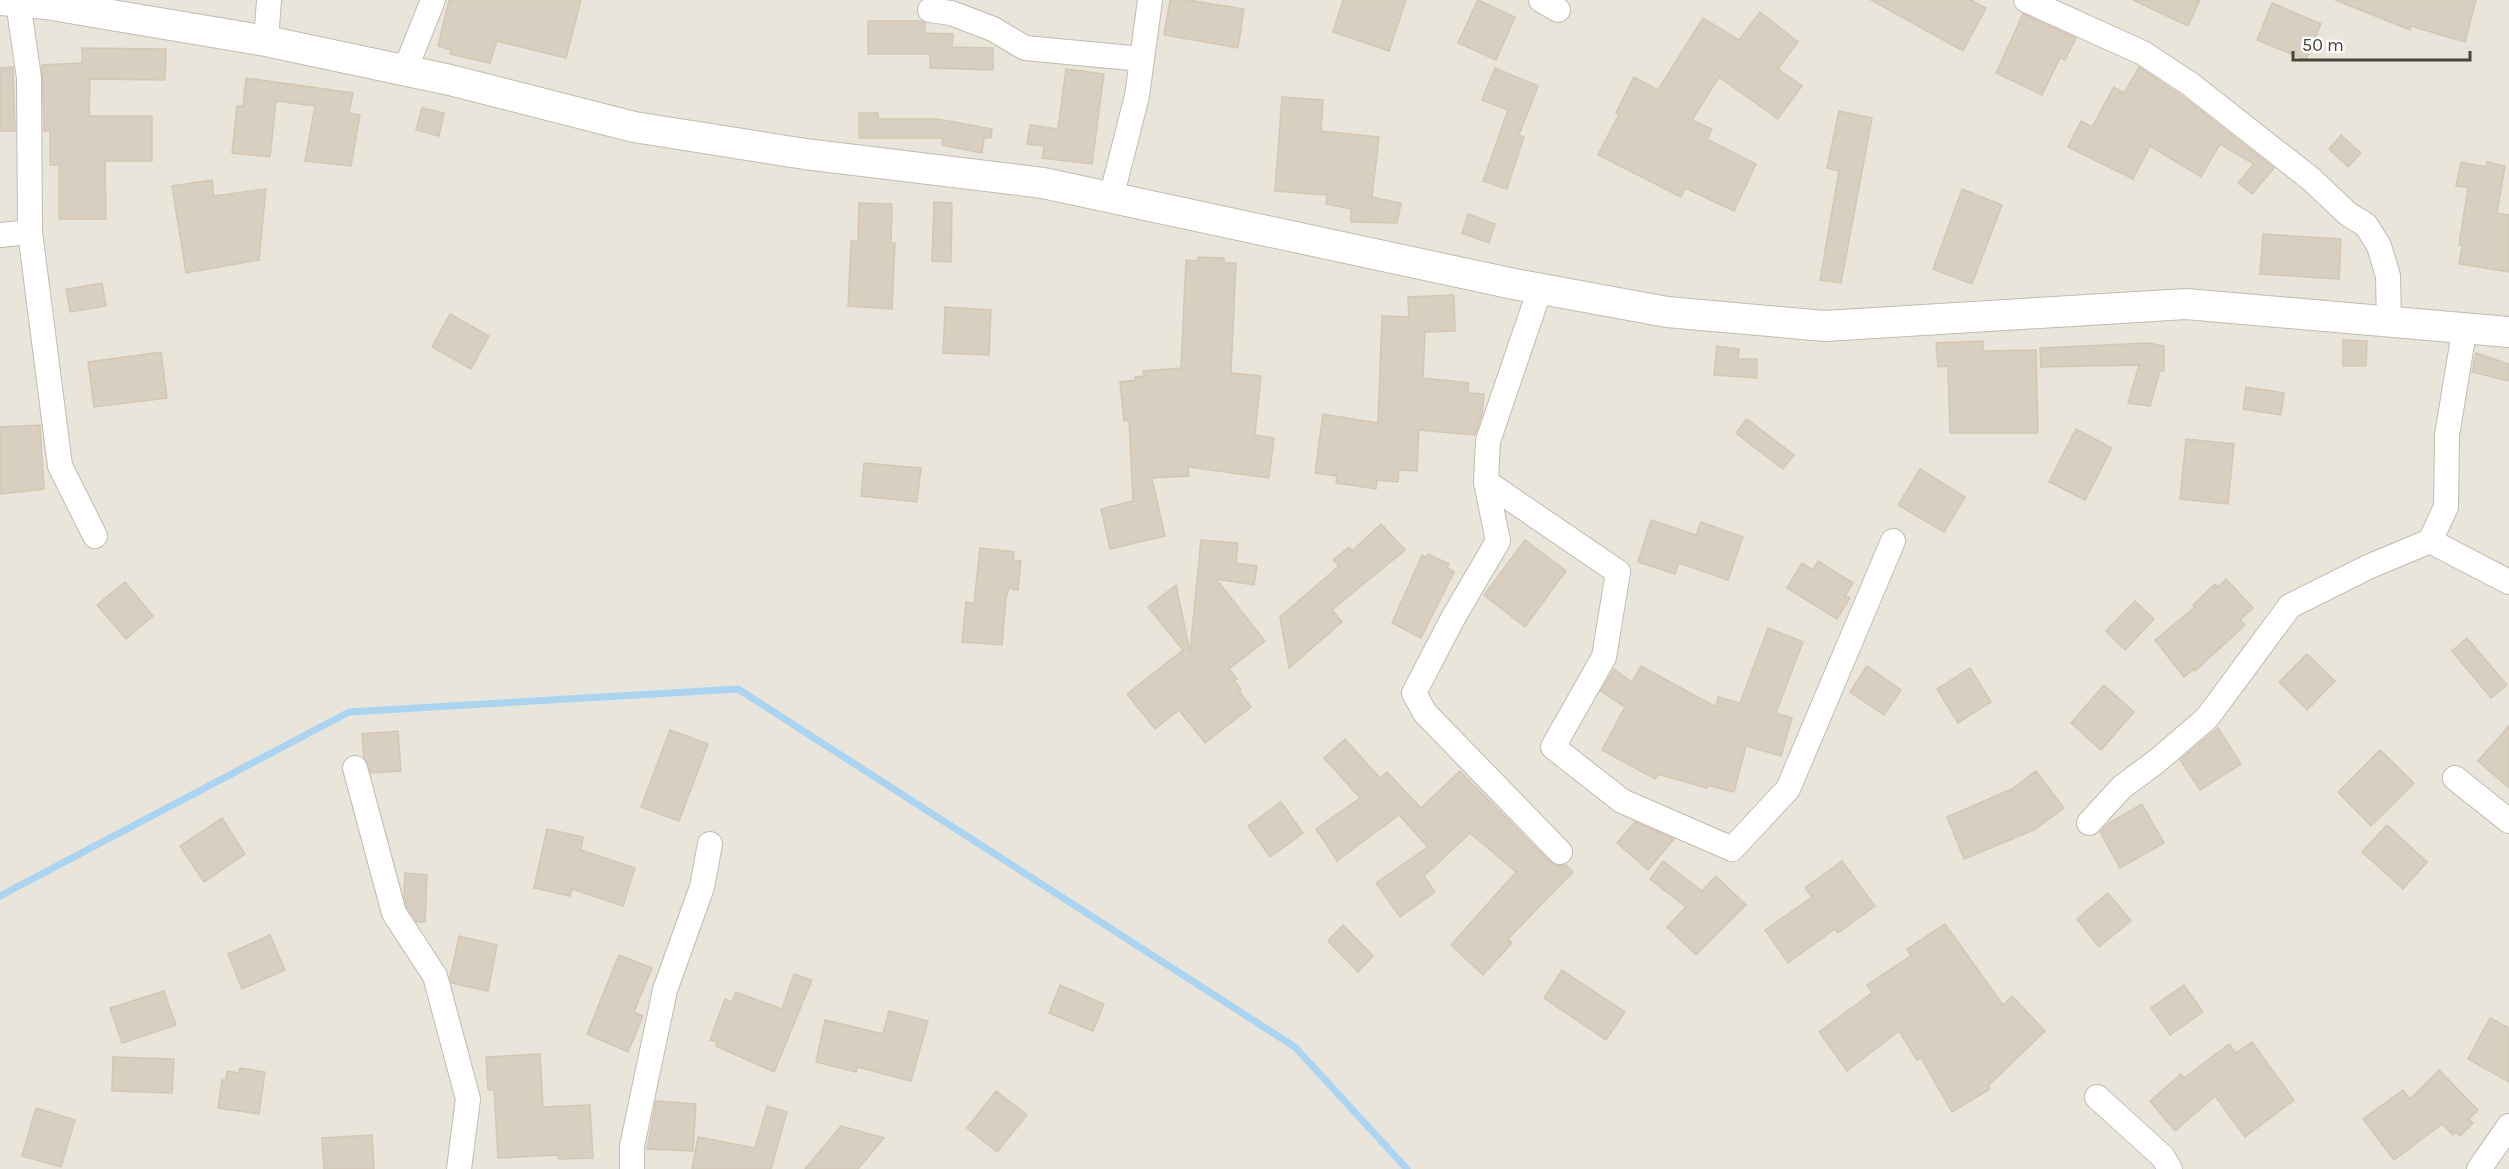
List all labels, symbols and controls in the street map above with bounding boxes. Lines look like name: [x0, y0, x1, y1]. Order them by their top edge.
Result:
scale bar: [2293, 24, 2470, 62]
text: 50 m: [2302, 34, 2344, 56]

